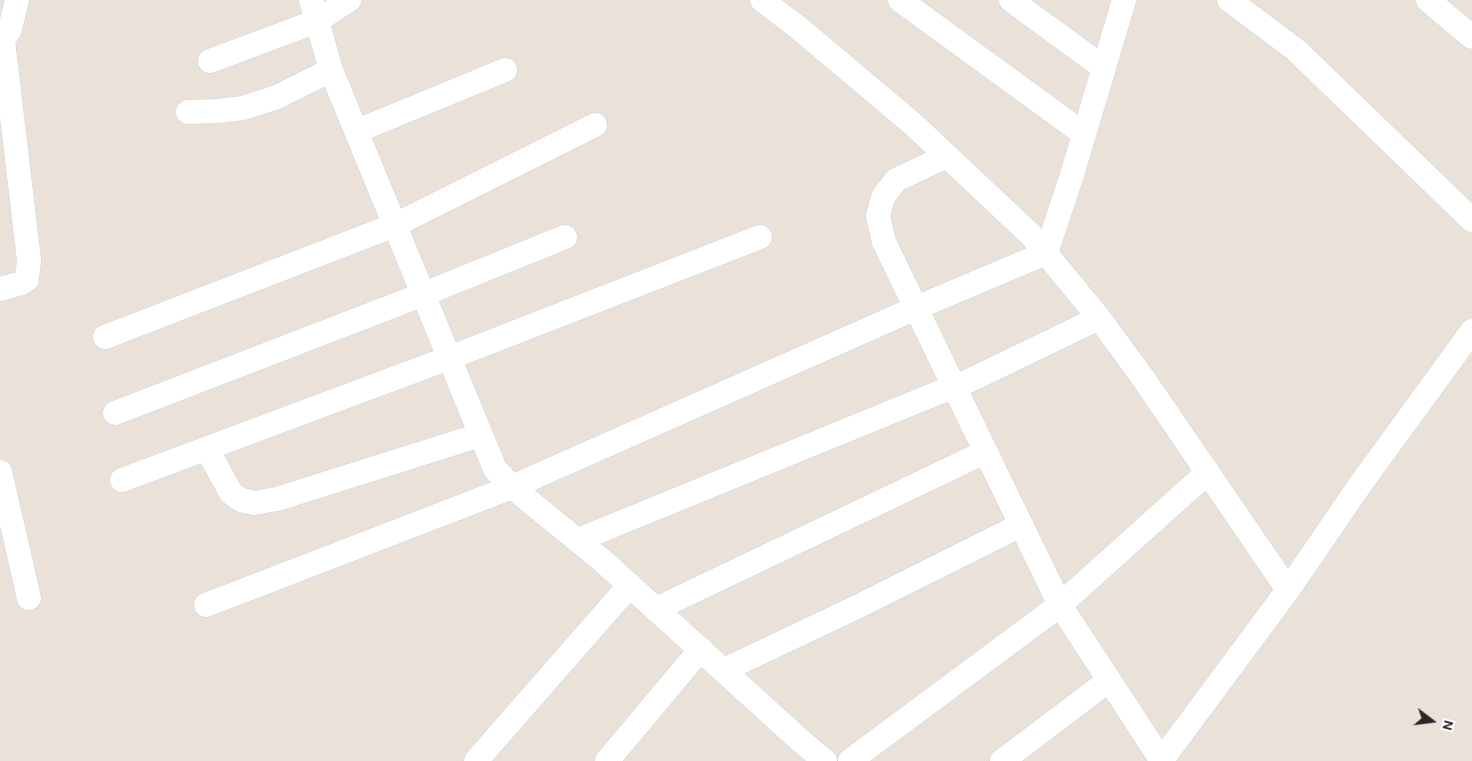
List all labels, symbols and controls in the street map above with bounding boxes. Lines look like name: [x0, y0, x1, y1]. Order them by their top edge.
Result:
north arrow: [1407, 696, 1457, 746]
text: N: [1437, 718, 1456, 732]

